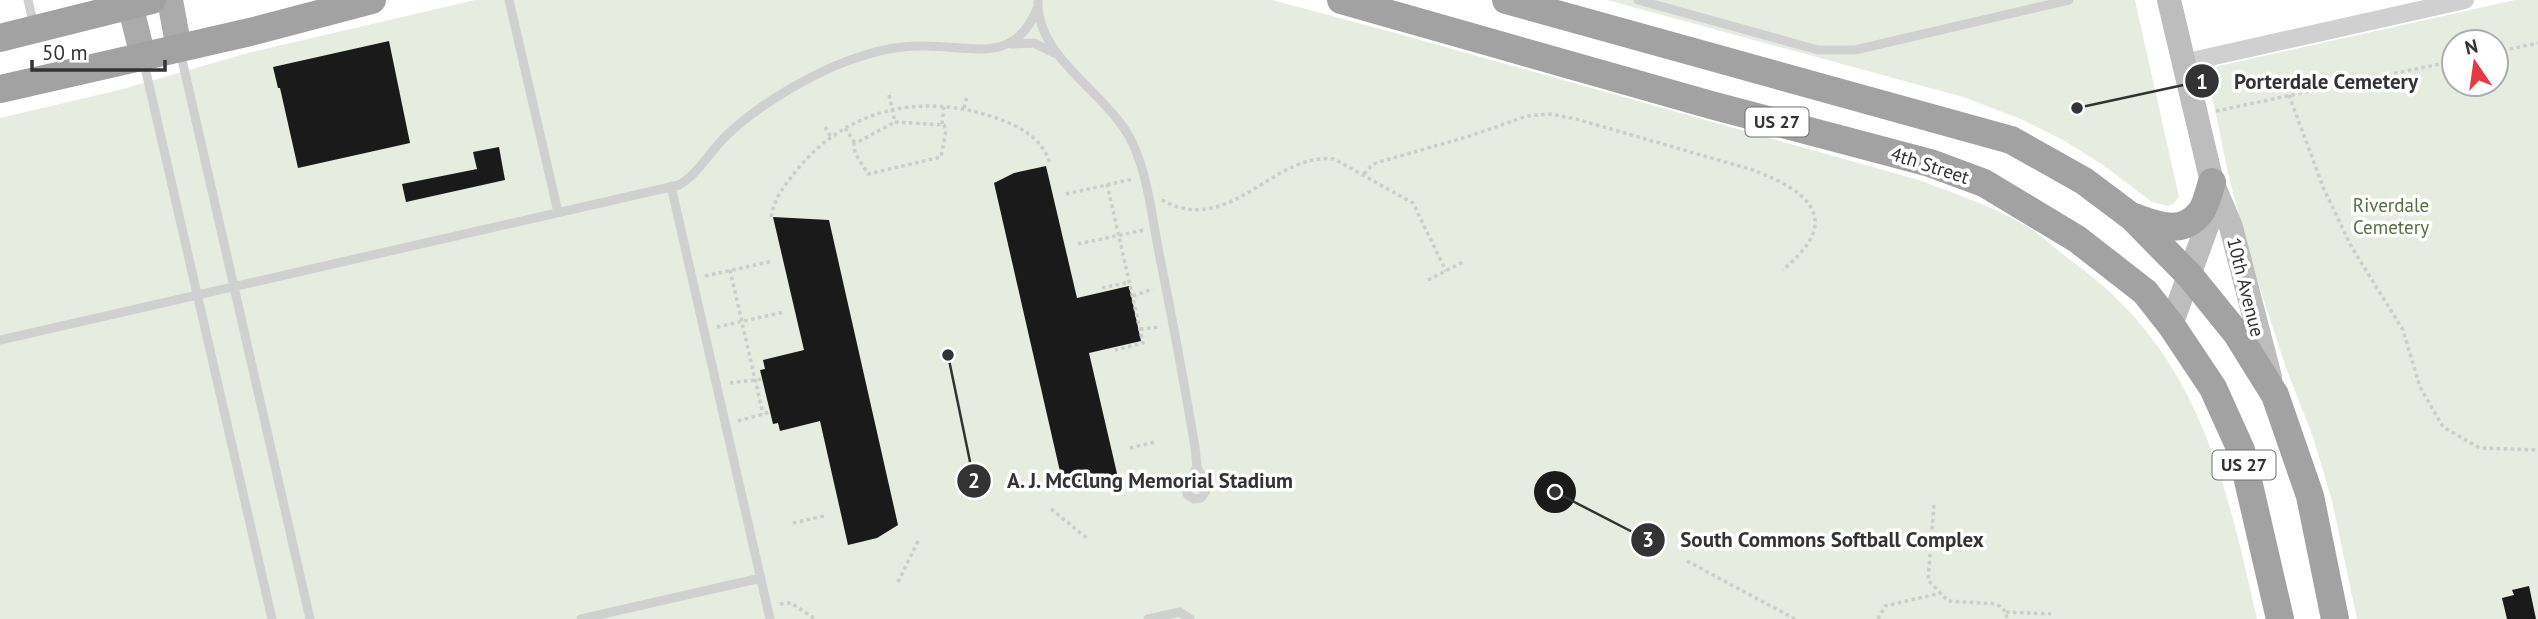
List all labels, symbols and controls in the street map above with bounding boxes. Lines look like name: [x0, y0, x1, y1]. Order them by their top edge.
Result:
scale bar: [32, 28, 164, 72]
north arrow: [2440, 28, 2510, 98]
text: N: [2462, 33, 2480, 60]
text: 50 m: [42, 39, 88, 66]
callout: Porterdale Cemetery: [2185, 60, 2432, 102]
text: 1: [2196, 68, 2208, 95]
text: Porterdale Cemetery: [2234, 68, 2419, 95]
road number: US 27: [1746, 107, 1809, 136]
street label: 4th Street: [1888, 141, 1973, 189]
park label: Riverdale Cemetery: [2353, 193, 2429, 239]
street label: 10th Avenue: [2222, 235, 2270, 339]
road number: US 27: [2212, 450, 2276, 480]
callout: A. J. McClung Memorial Stadium: [957, 460, 1308, 502]
text: 2: [968, 467, 980, 494]
text: A. J. McClung Memorial Stadium: [1007, 467, 1293, 494]
callout: South Commons Softball Complex: [1631, 519, 1998, 561]
text: 3: [1642, 526, 1654, 553]
text: South Commons Softball Complex: [1680, 526, 1984, 553]

